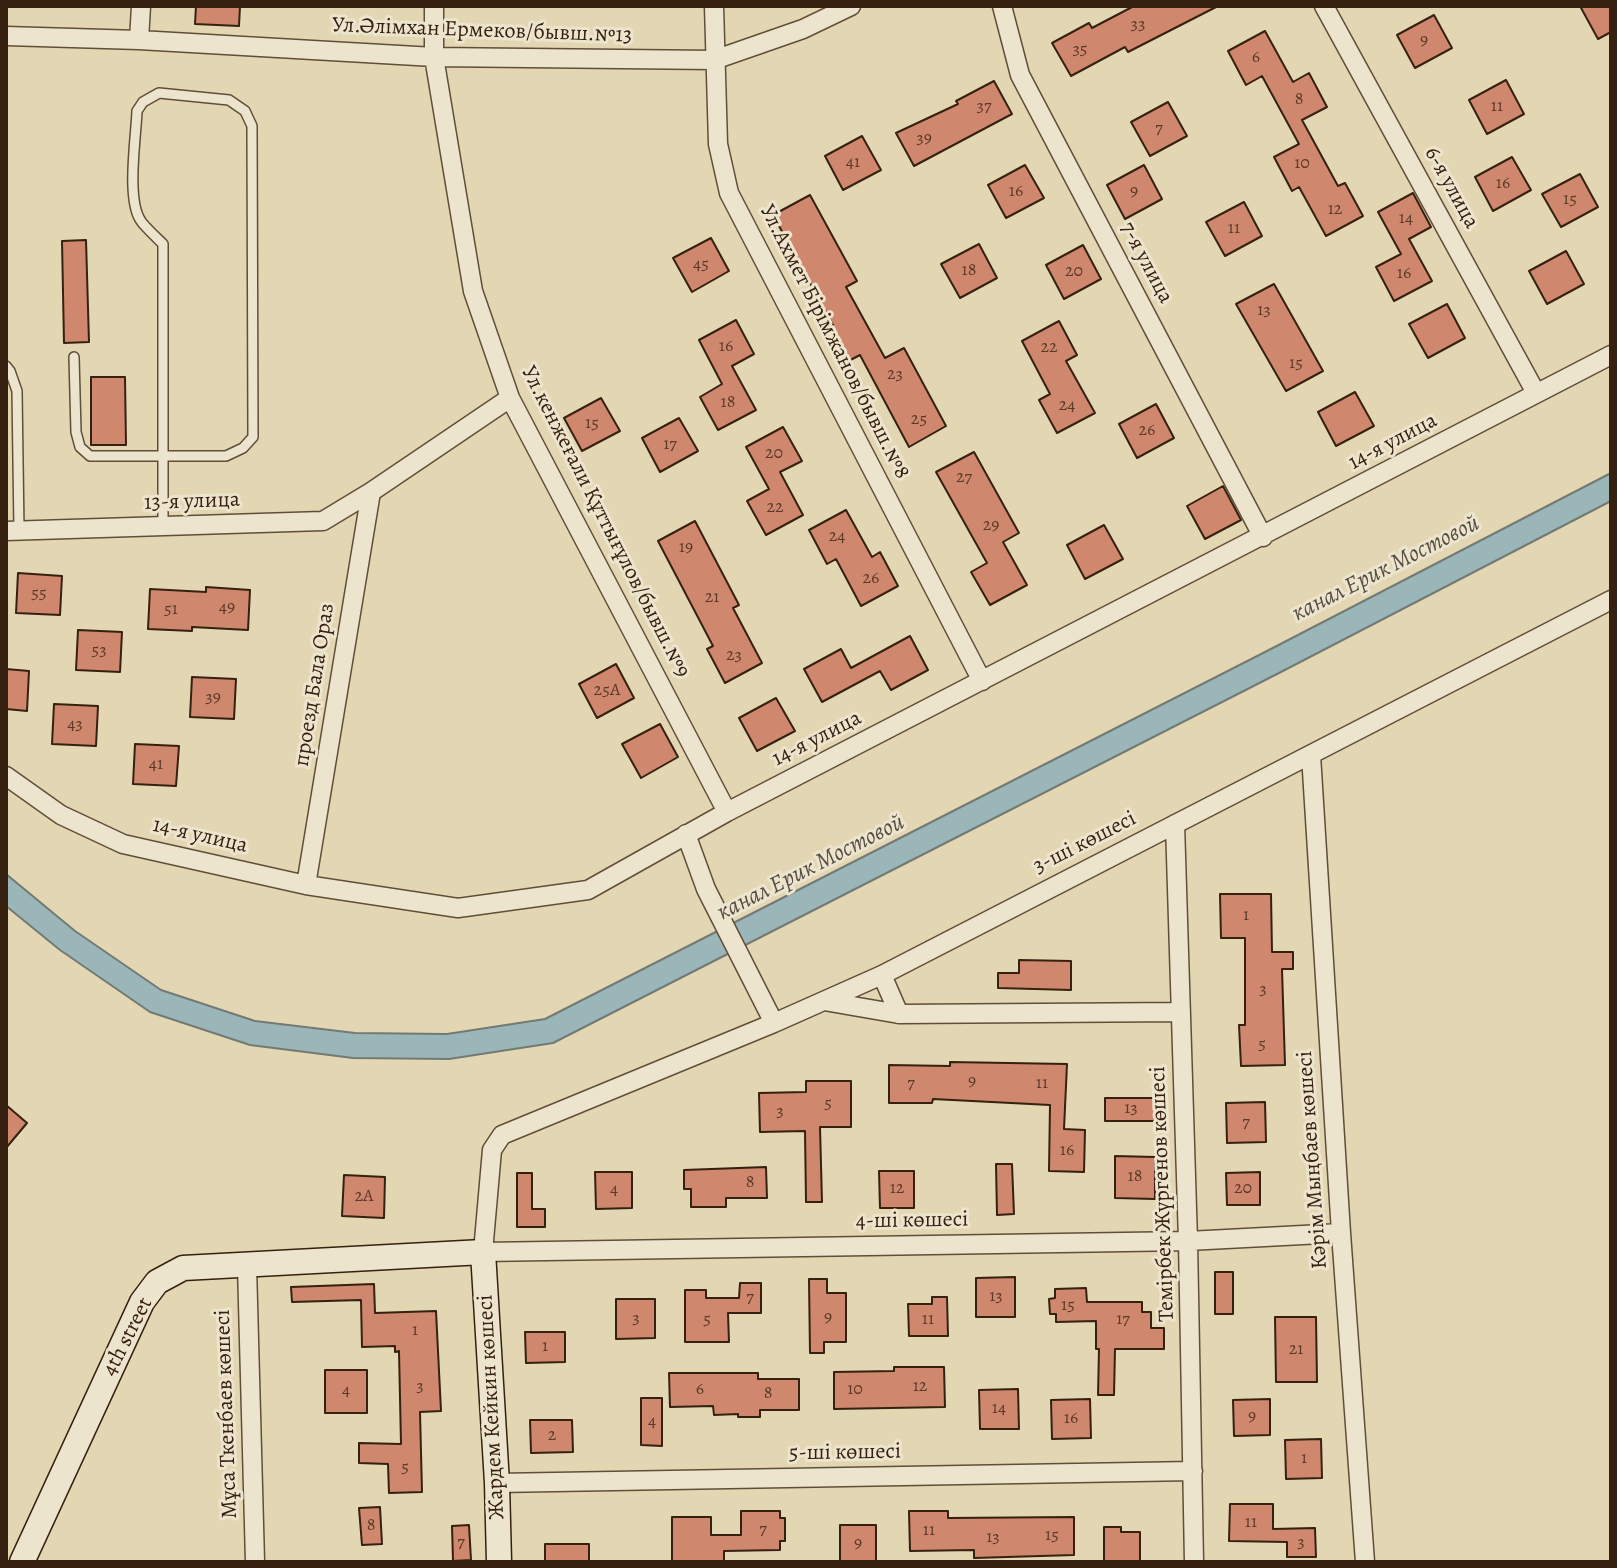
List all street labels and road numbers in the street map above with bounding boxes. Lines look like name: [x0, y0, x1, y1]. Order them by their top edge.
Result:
street label: Ул.Әлімхан Ермеков/бывш.№13: [331, 13, 633, 49]
street label: 6-я улица: [1418, 143, 1484, 233]
street label: Ул.Ахмет Бірімжанов/бывш.№8: [753, 200, 915, 484]
street label: 7-я улица: [1114, 218, 1178, 308]
street label: Ул.кенжеғали Құттығұлов/бывш.№9: [515, 362, 695, 682]
street label: 14-я улица: [1344, 408, 1442, 476]
street label: 13-я улица: [144, 487, 240, 517]
street label: проезд Бала Ораз: [289, 602, 341, 768]
street label: 14-я улица: [768, 705, 866, 773]
street label: 3-ші көшесі: [1029, 806, 1141, 880]
street label: 14-я улица: [150, 812, 250, 860]
street label: Кәрім Мыңбаев көшесі: [1292, 1050, 1334, 1270]
street label: Темірбек Жүргенов көшесі: [1145, 1066, 1181, 1322]
street label: 4-ші көшесі: [855, 1207, 969, 1235]
street label: 4th street: [97, 1293, 159, 1381]
street label: Жардем Кейкин көшесі: [473, 1294, 511, 1520]
street label: Мұса Ткенбаев көшесі: [210, 1309, 244, 1519]
street label: 5-ші көшесі: [789, 1439, 901, 1467]

